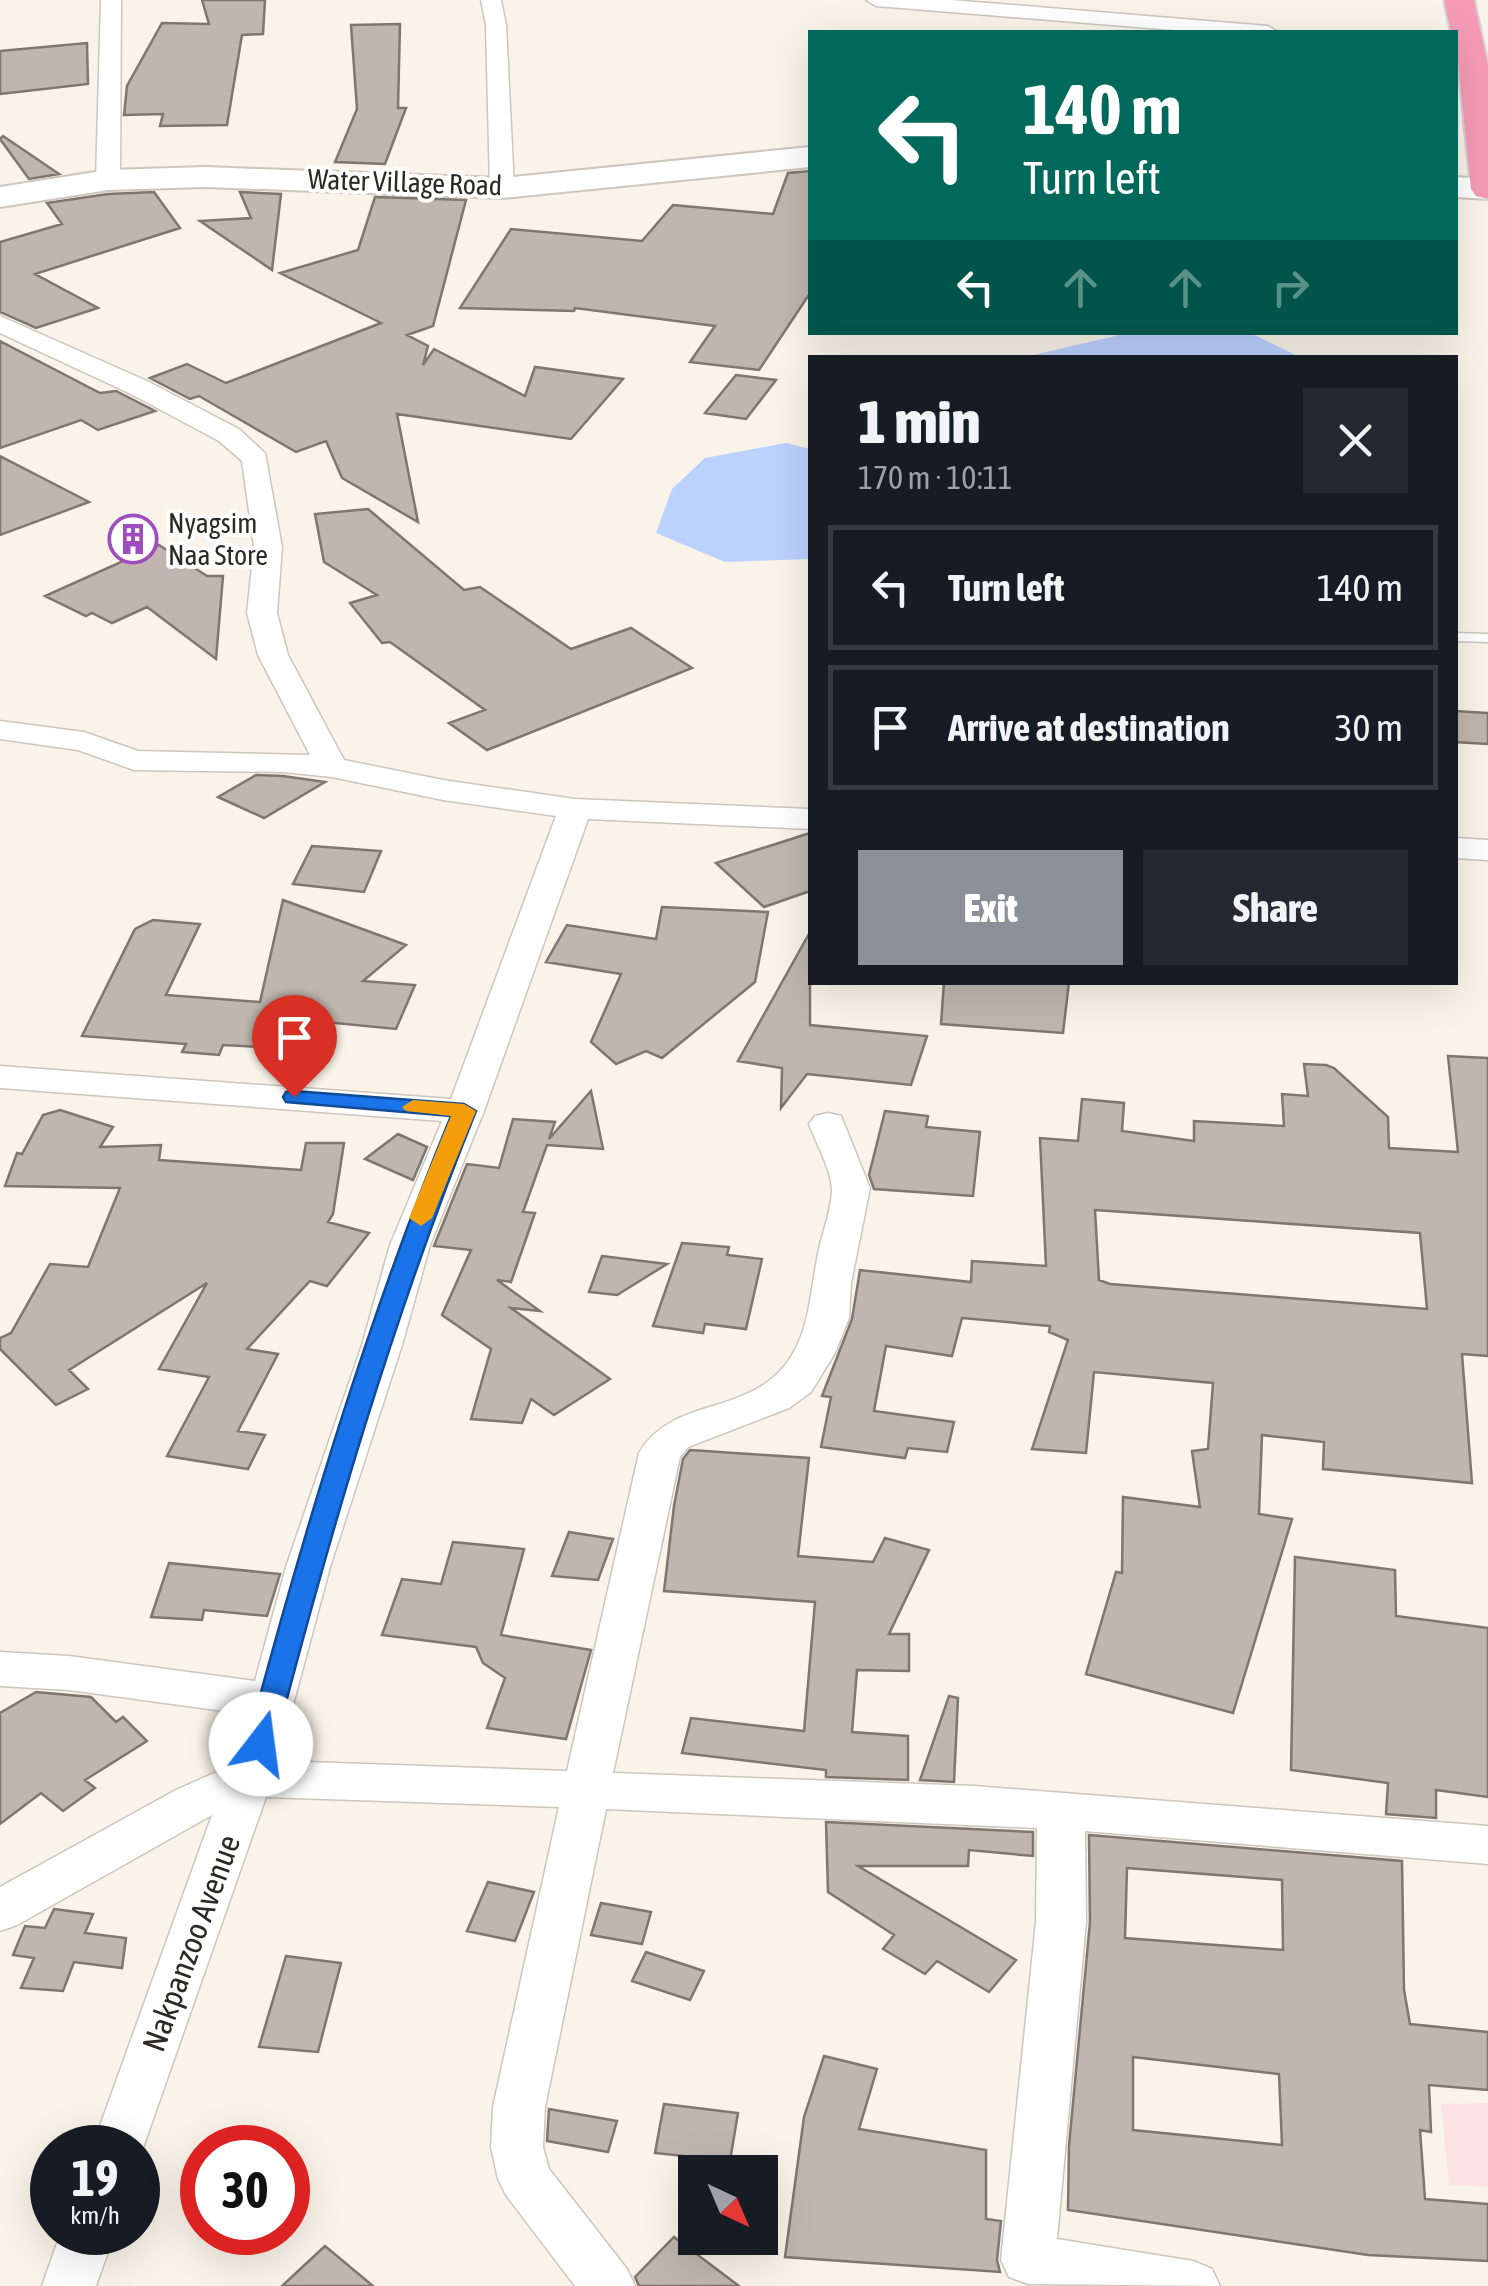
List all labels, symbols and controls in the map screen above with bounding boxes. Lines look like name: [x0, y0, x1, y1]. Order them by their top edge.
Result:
text: 140 m: [1023, 69, 1182, 149]
icon: left: [858, 70, 988, 200]
text: Turn left: [1023, 152, 1161, 204]
street label: Water Village Road: [307, 163, 503, 201]
icon: left: [948, 260, 1003, 315]
icon: ahead: [1053, 260, 1108, 315]
icon: ahead: [1158, 260, 1213, 315]
icon: right: [1263, 260, 1318, 315]
text: 1 min: [858, 387, 981, 456]
button: close: [1303, 388, 1408, 493]
text: 170 m · 10:11: [858, 459, 1013, 496]
place label: Nyagsim Naa Store: [168, 507, 268, 571]
building icon: Nyagsim Naa Store: [107, 513, 159, 565]
icon: left: [863, 560, 918, 615]
text: Turn left: [948, 566, 1064, 609]
text: 140 m: [1317, 566, 1403, 609]
icon: arrive: [863, 700, 918, 755]
text: Arrive at destination: [948, 706, 1230, 749]
text: 30 m: [1335, 706, 1403, 749]
button: Exit: [858, 850, 1123, 965]
button: Share: [1143, 850, 1408, 965]
pin: [252, 995, 337, 1098]
icon: arrive: [267, 1010, 322, 1065]
position arrow: [209, 1692, 313, 1796]
street label: Nakpanzoo Avenue: [135, 1830, 247, 2056]
speed limit sign: 30: [180, 2125, 310, 2255]
text: 19: [71, 2149, 118, 2207]
north arrow: [678, 2155, 778, 2255]
map controls: [678, 2155, 778, 2255]
text: km/h: [70, 2201, 120, 2229]

